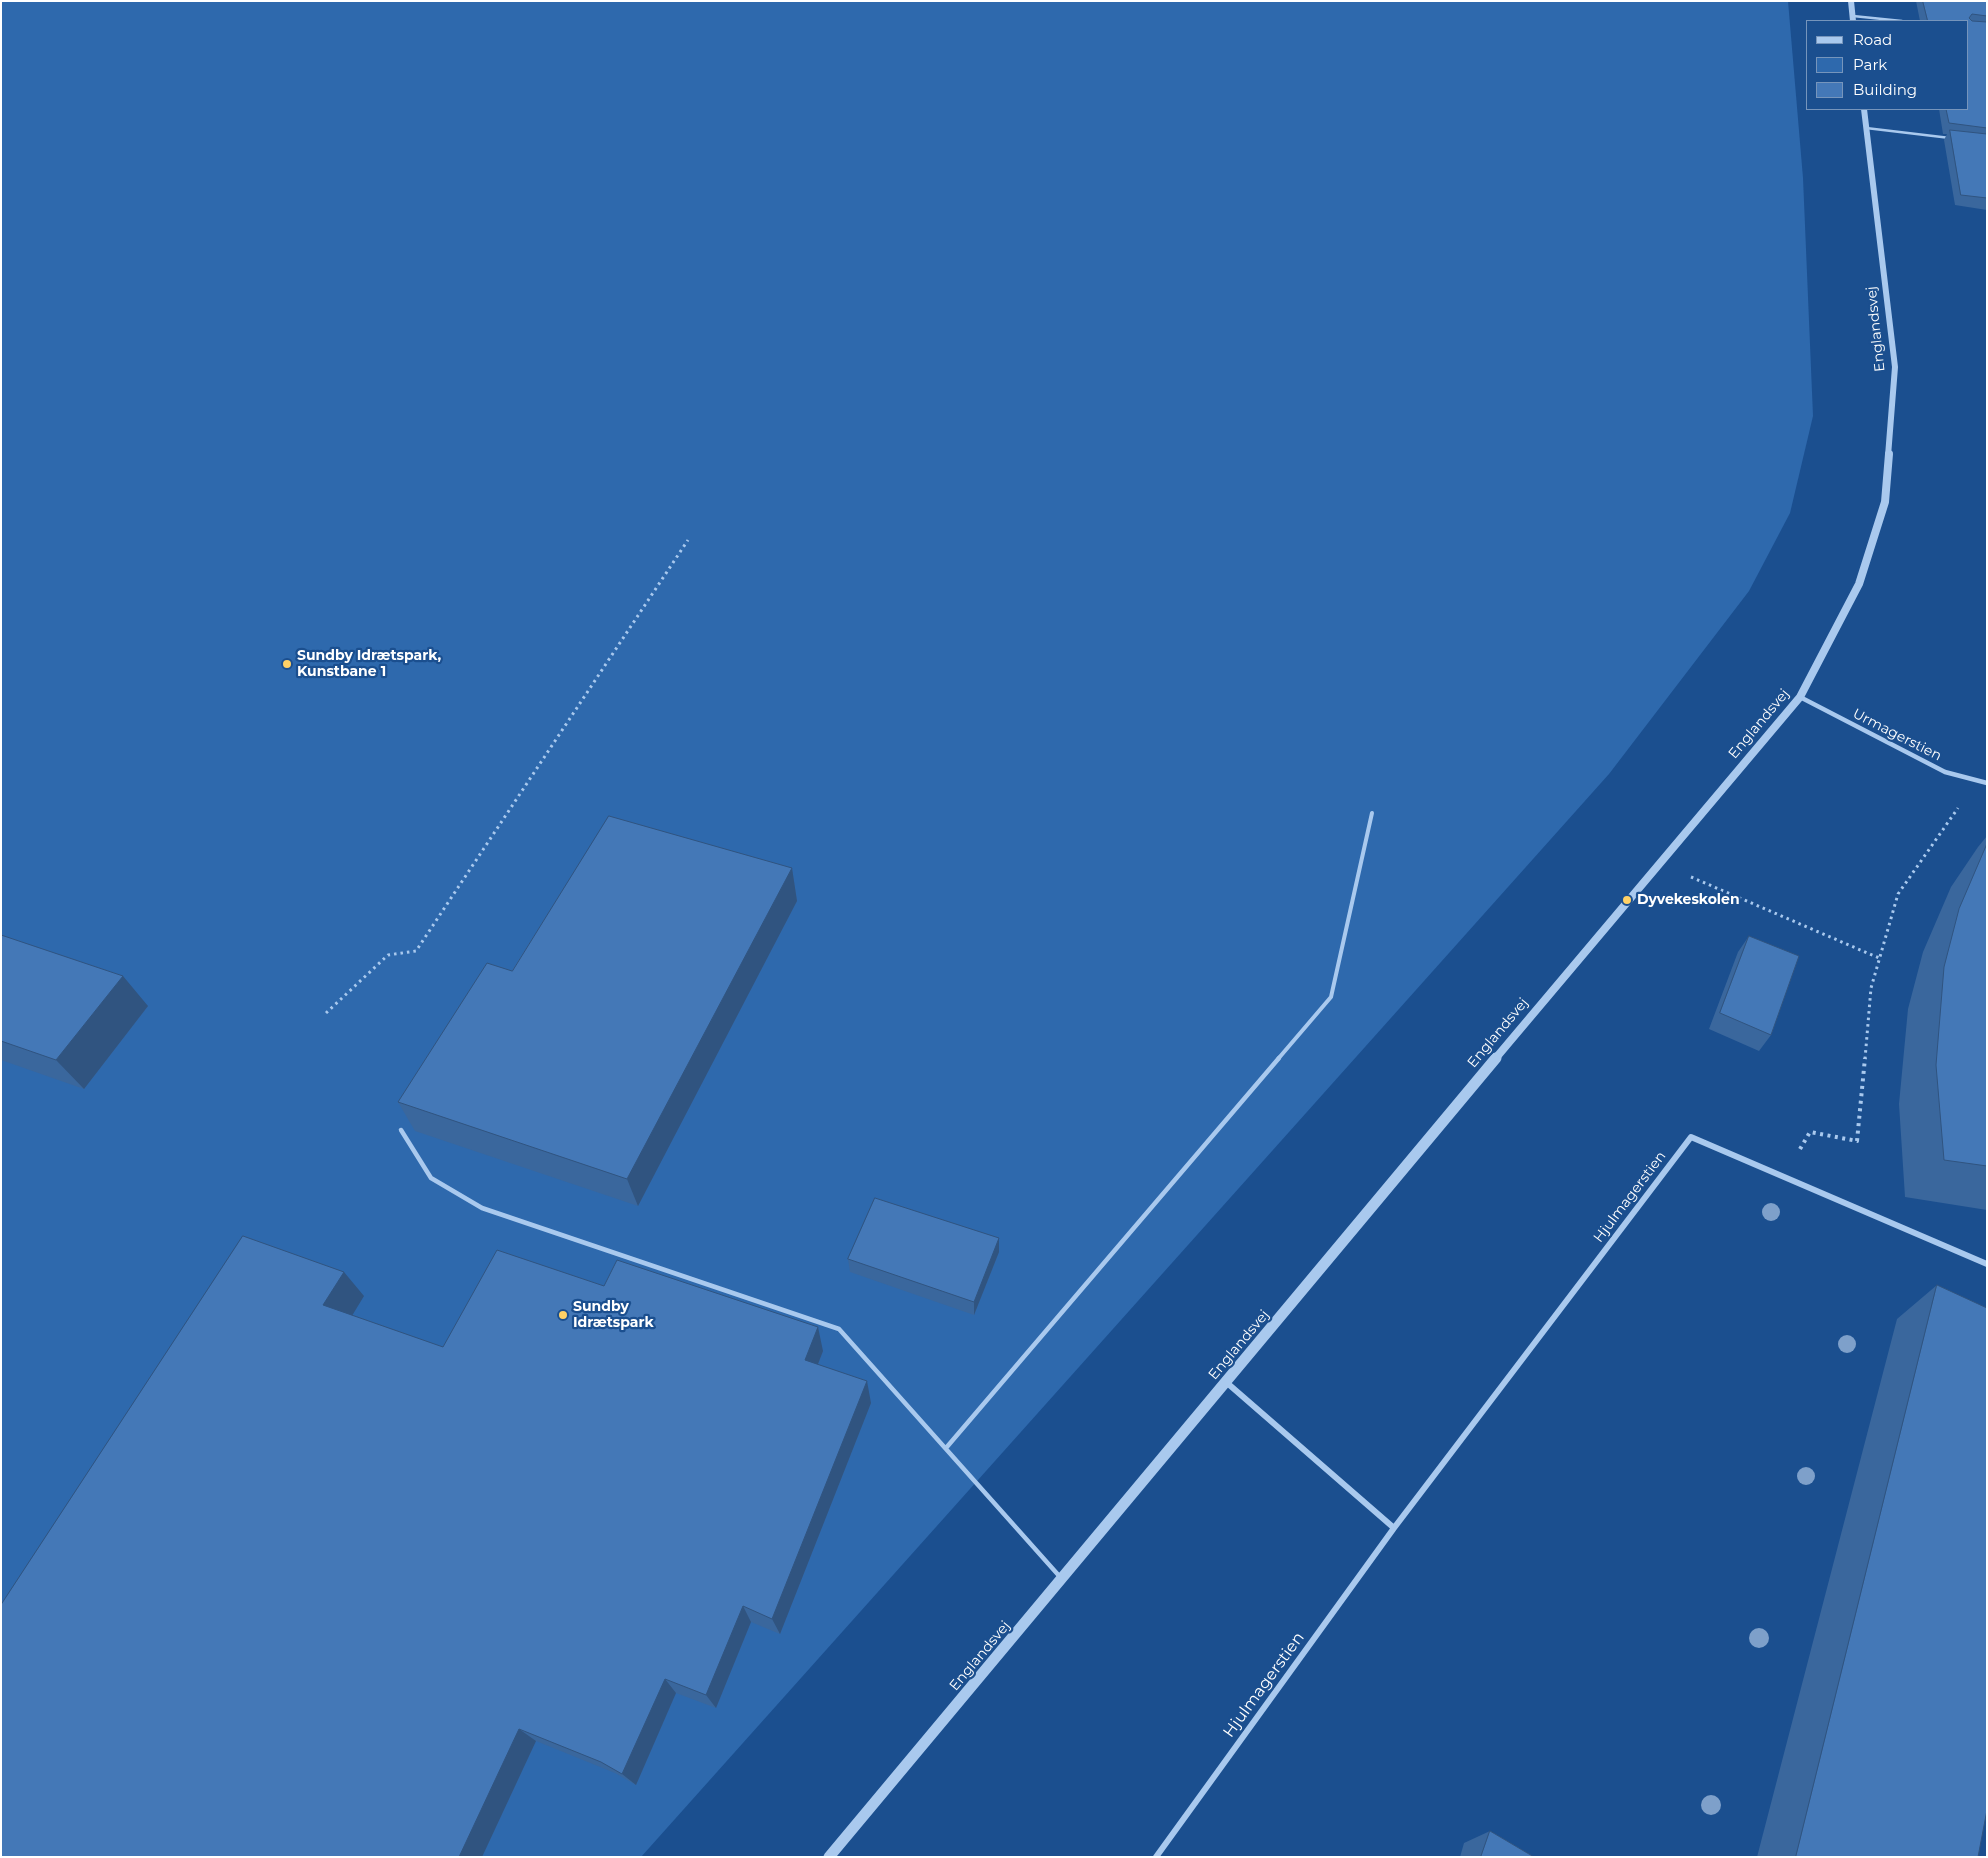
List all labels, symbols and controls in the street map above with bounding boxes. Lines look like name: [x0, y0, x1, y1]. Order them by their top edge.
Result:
legend: [1806, 20, 1968, 110]
text: Road: [1853, 30, 1892, 49]
text: Park: [1853, 55, 1887, 74]
text: Building: [1853, 80, 1917, 99]
street label: Englandsvej: [1863, 286, 1889, 372]
place label: Sundby Idrætspark, Kunstbane 1: [297, 648, 441, 680]
marker: Sundby Idrætspark, Kunstbane 1: [281, 658, 293, 670]
street label: Englandsvej: [1725, 686, 1793, 762]
street label: Urmagerstien: [1850, 705, 1944, 765]
place label: Dyvekeskolen: [1637, 892, 1740, 908]
marker: Dyvekeskolen: [1621, 894, 1633, 906]
street label: Englandsvej: [1464, 995, 1532, 1071]
street label: Hjulmagerstien: [1590, 1148, 1670, 1246]
place label: Sundby Idrætspark: [573, 1299, 654, 1331]
street label: Englandsvej: [1205, 1307, 1273, 1383]
marker: Sundby Idrætspark: [557, 1309, 569, 1321]
street label: Englandsvej: [946, 1618, 1014, 1694]
street label: Hjulmagerstien: [1219, 1629, 1309, 1741]

